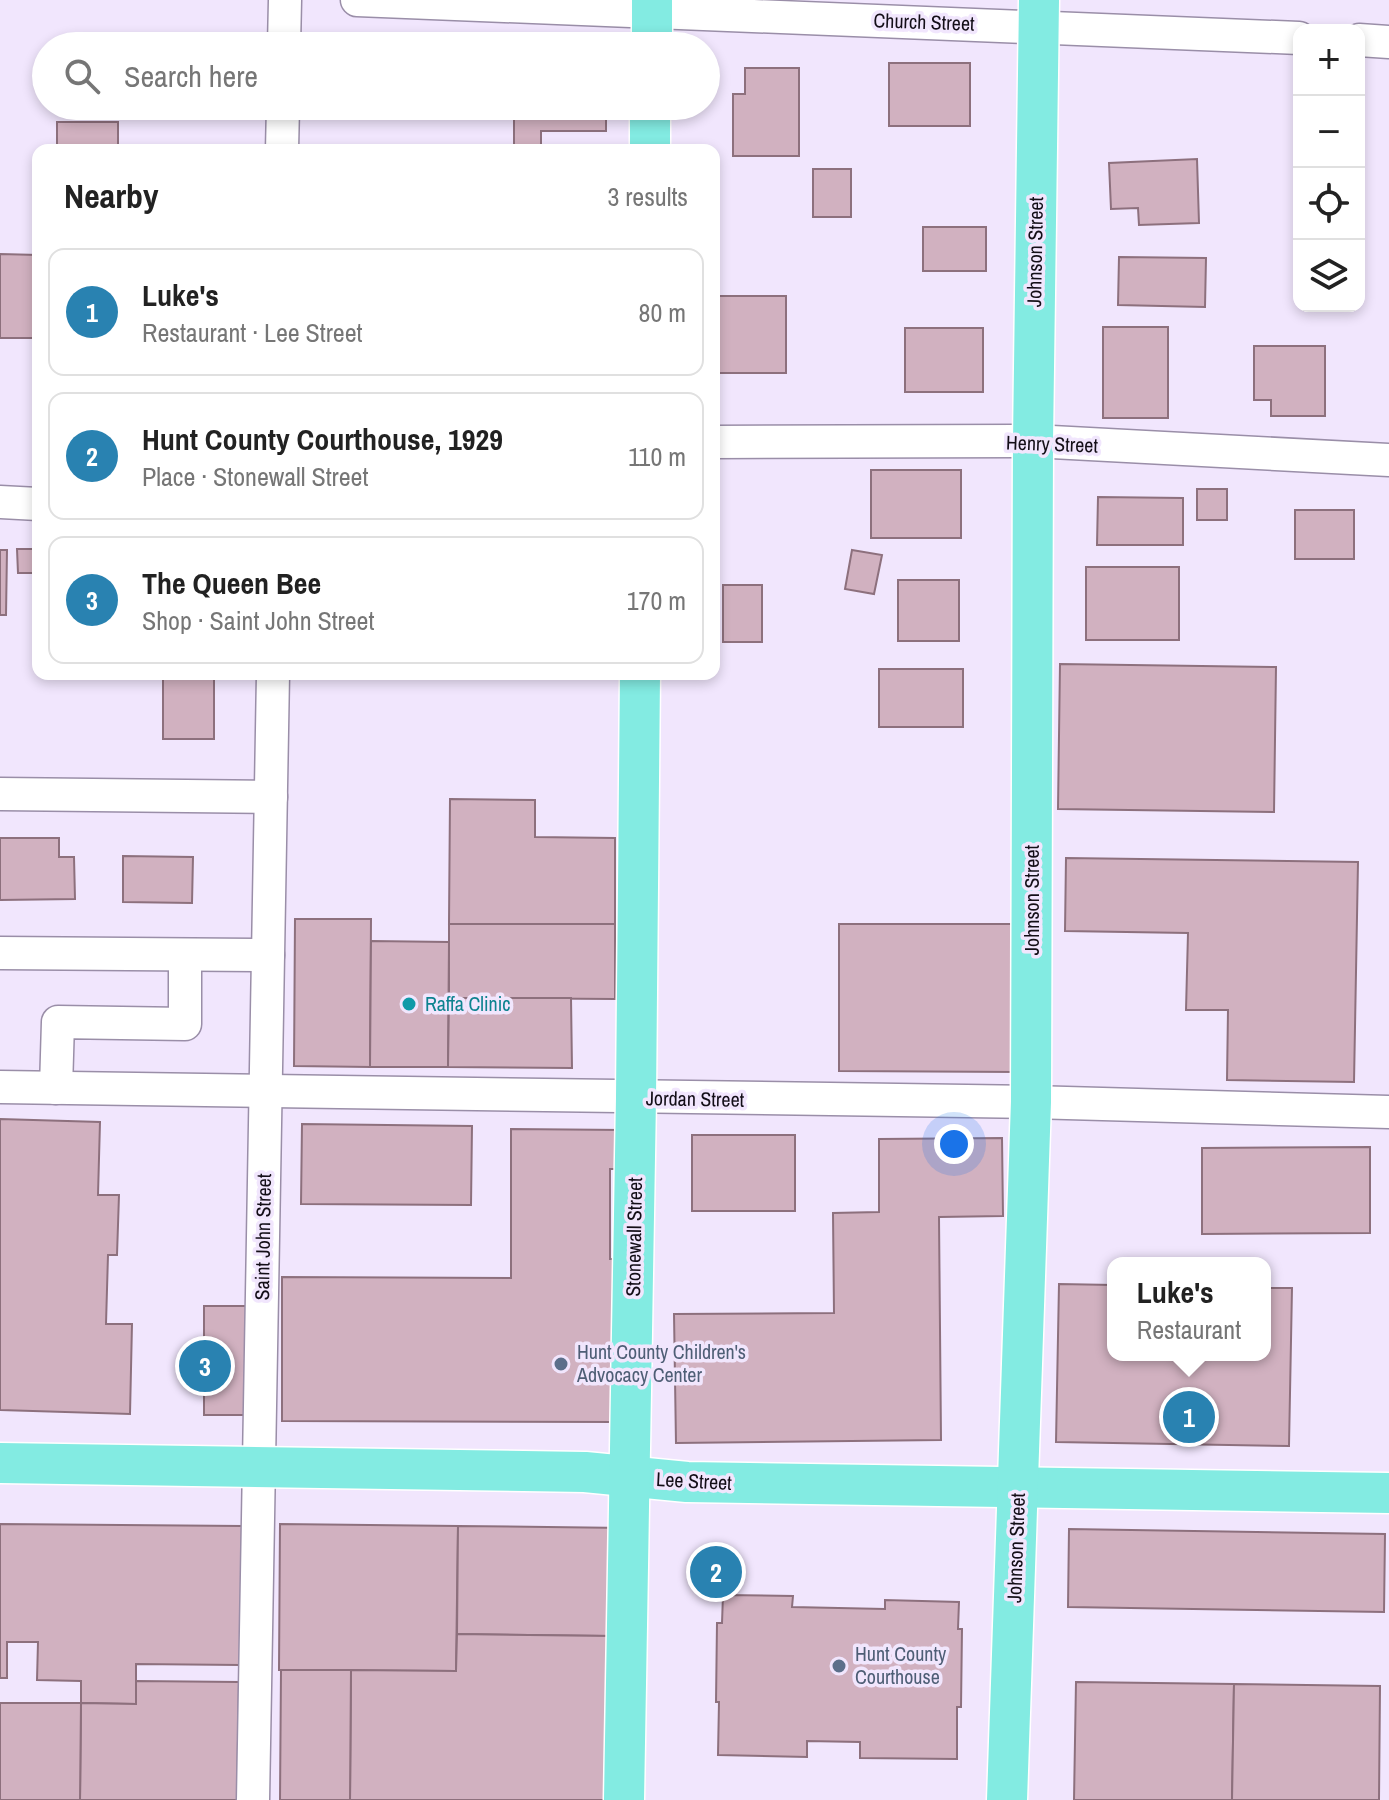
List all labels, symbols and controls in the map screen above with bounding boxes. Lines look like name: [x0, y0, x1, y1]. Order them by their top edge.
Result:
street label: Church Street: [873, 6, 975, 37]
map controls: [1293, 24, 1365, 312]
button: +: [1293, 24, 1365, 96]
search box: [32, 32, 720, 120]
icon: search: [60, 54, 104, 98]
text: Search here: [124, 56, 258, 96]
button: −: [1293, 96, 1365, 168]
button: locate: [1293, 168, 1365, 240]
text: Nearby: [64, 173, 159, 219]
text: 3 results: [607, 179, 688, 214]
street label: Johnson Street: [1020, 196, 1049, 307]
button: layers: [1293, 240, 1365, 312]
text: Luke's: [142, 275, 219, 315]
text: 1: [86, 295, 98, 330]
text: 80 m: [639, 295, 686, 330]
text: Restaurant · Lee Street: [142, 315, 362, 350]
text: Hunt County Courthouse, 1929: [142, 419, 503, 459]
street label: Henry Street: [1006, 428, 1099, 459]
text: 2: [86, 439, 98, 474]
text: 110 m: [628, 439, 686, 474]
text: Place · Stonewall Street: [142, 459, 368, 494]
text: The Queen Bee: [142, 563, 321, 603]
text: 3: [86, 583, 98, 618]
text: 170 m: [627, 583, 686, 618]
text: Shop · Saint John Street: [142, 603, 374, 638]
street label: Johnson Street: [1018, 844, 1045, 955]
place label: Raffa Clinic: [425, 990, 510, 1017]
marker: Raffa Clinic: [400, 995, 418, 1013]
street label: Jordan Street: [646, 1084, 745, 1113]
your location: [934, 1124, 974, 1164]
street label: Saint John Street: [248, 1173, 277, 1301]
street label: Stonewall Street: [619, 1177, 648, 1297]
popup: [1107, 1257, 1271, 1361]
text: Luke's: [1137, 1272, 1214, 1312]
text: Restaurant: [1137, 1312, 1241, 1347]
pin: 3: [179, 1336, 231, 1396]
place label: Hunt County Children's Advocacy Center: [576, 1338, 746, 1388]
marker: Hunt County Children's Advocacy Center: [552, 1355, 570, 1373]
pin: 1: [1163, 1387, 1215, 1447]
street label: Lee Street: [656, 1465, 733, 1496]
street label: Johnson Street: [1000, 1492, 1031, 1604]
pin: 2: [690, 1542, 742, 1602]
place label: Hunt County Courthouse: [855, 1640, 947, 1690]
marker: Hunt County Courthouse: [830, 1657, 848, 1675]

